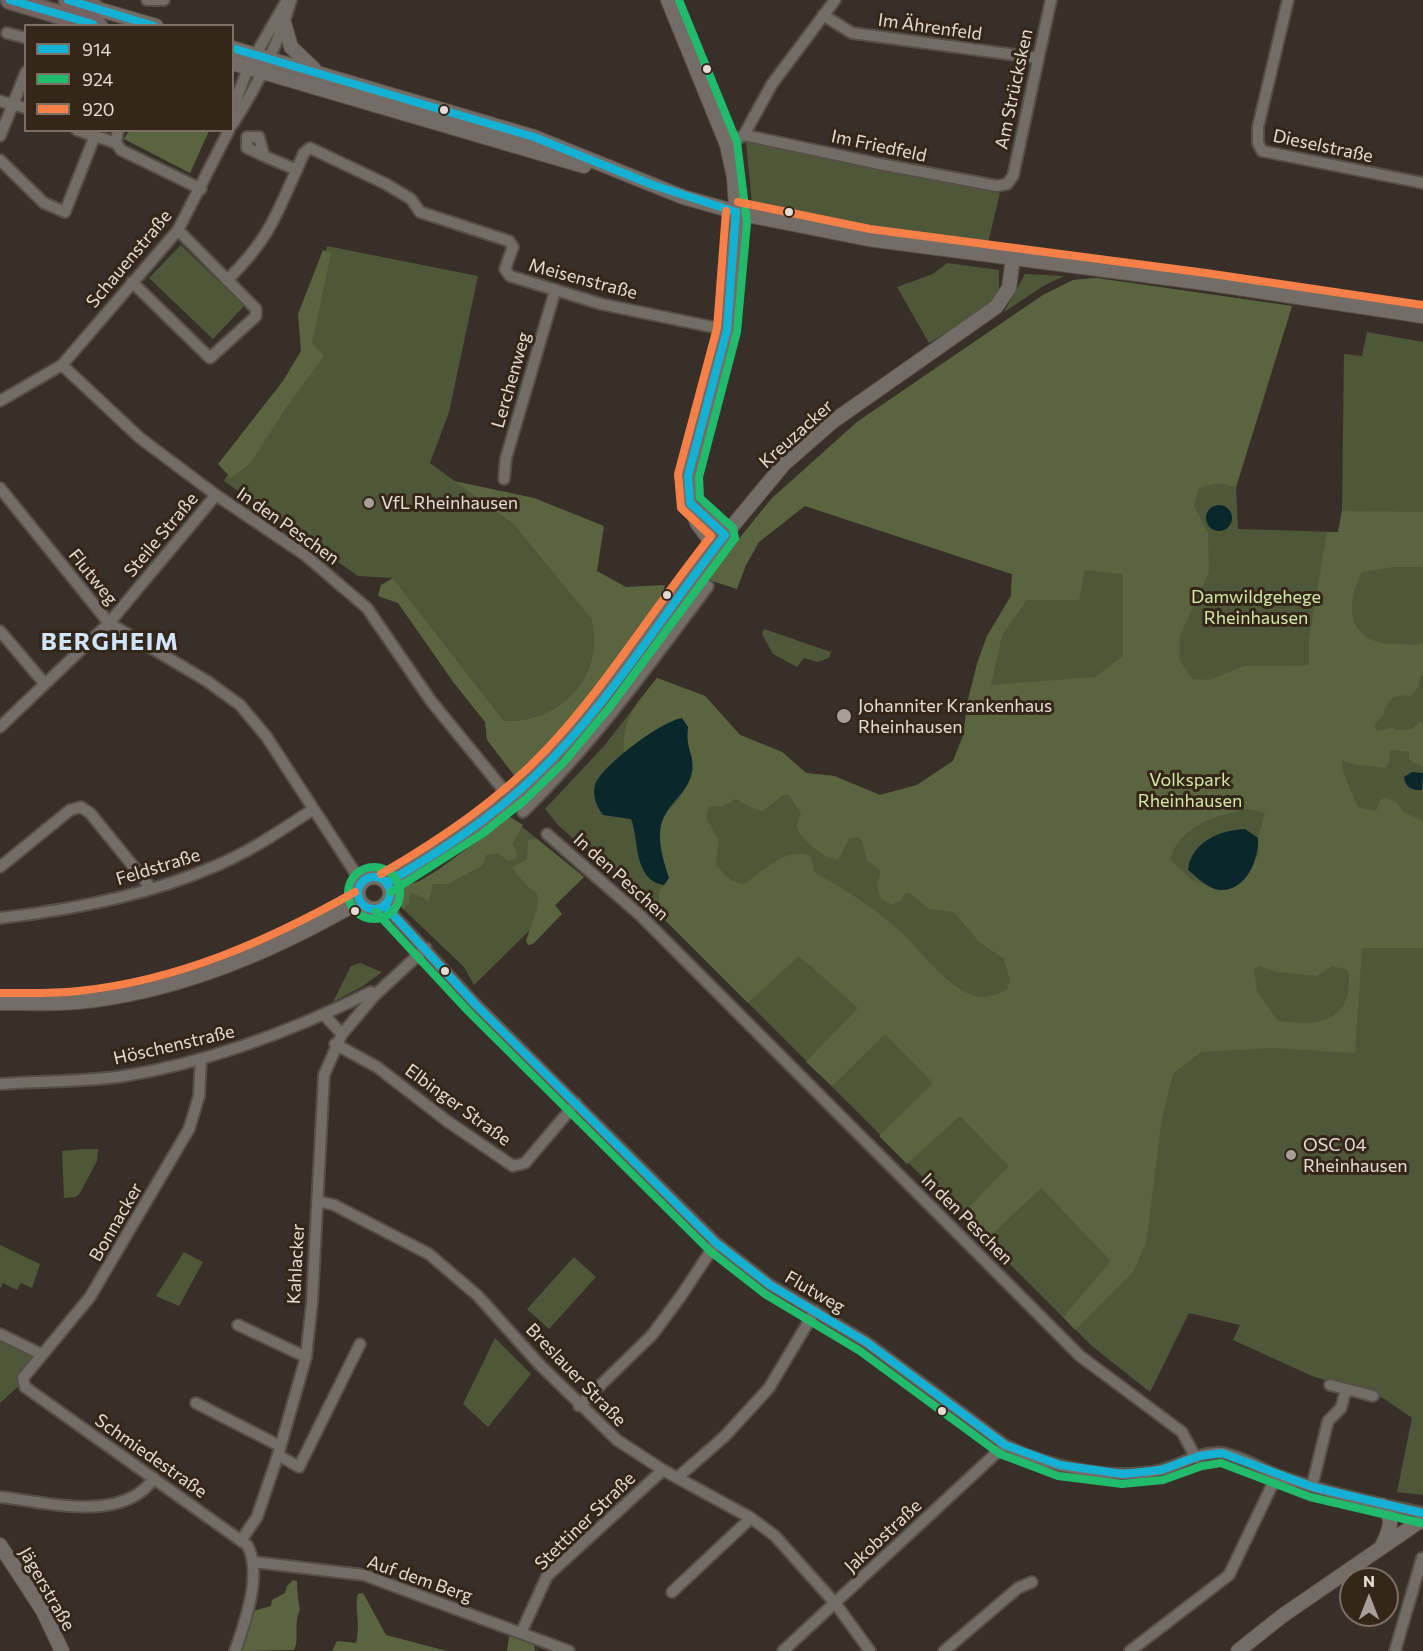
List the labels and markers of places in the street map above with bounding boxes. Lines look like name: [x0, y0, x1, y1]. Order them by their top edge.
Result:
unlabelled marker: [701, 63, 713, 75]
unlabelled marker: [438, 104, 450, 116]
unlabelled marker: [783, 206, 795, 218]
place label: VfL Rheinhausen: [381, 492, 518, 514]
marker: VfL Rheinhausen: [362, 496, 376, 510]
unlabelled marker: [661, 589, 673, 601]
place label: Johanniter Krankenhaus Rheinhausen: [858, 695, 1052, 738]
marker: Johanniter Krankenhaus Rheinhausen: [835, 707, 853, 725]
unlabelled marker: [349, 905, 361, 917]
unlabelled marker: [439, 965, 451, 977]
place label: OSC 04 Rheinhausen: [1303, 1134, 1408, 1176]
marker: OSC 04 Rheinhausen: [1284, 1148, 1298, 1162]
unlabelled marker: [936, 1405, 948, 1417]

